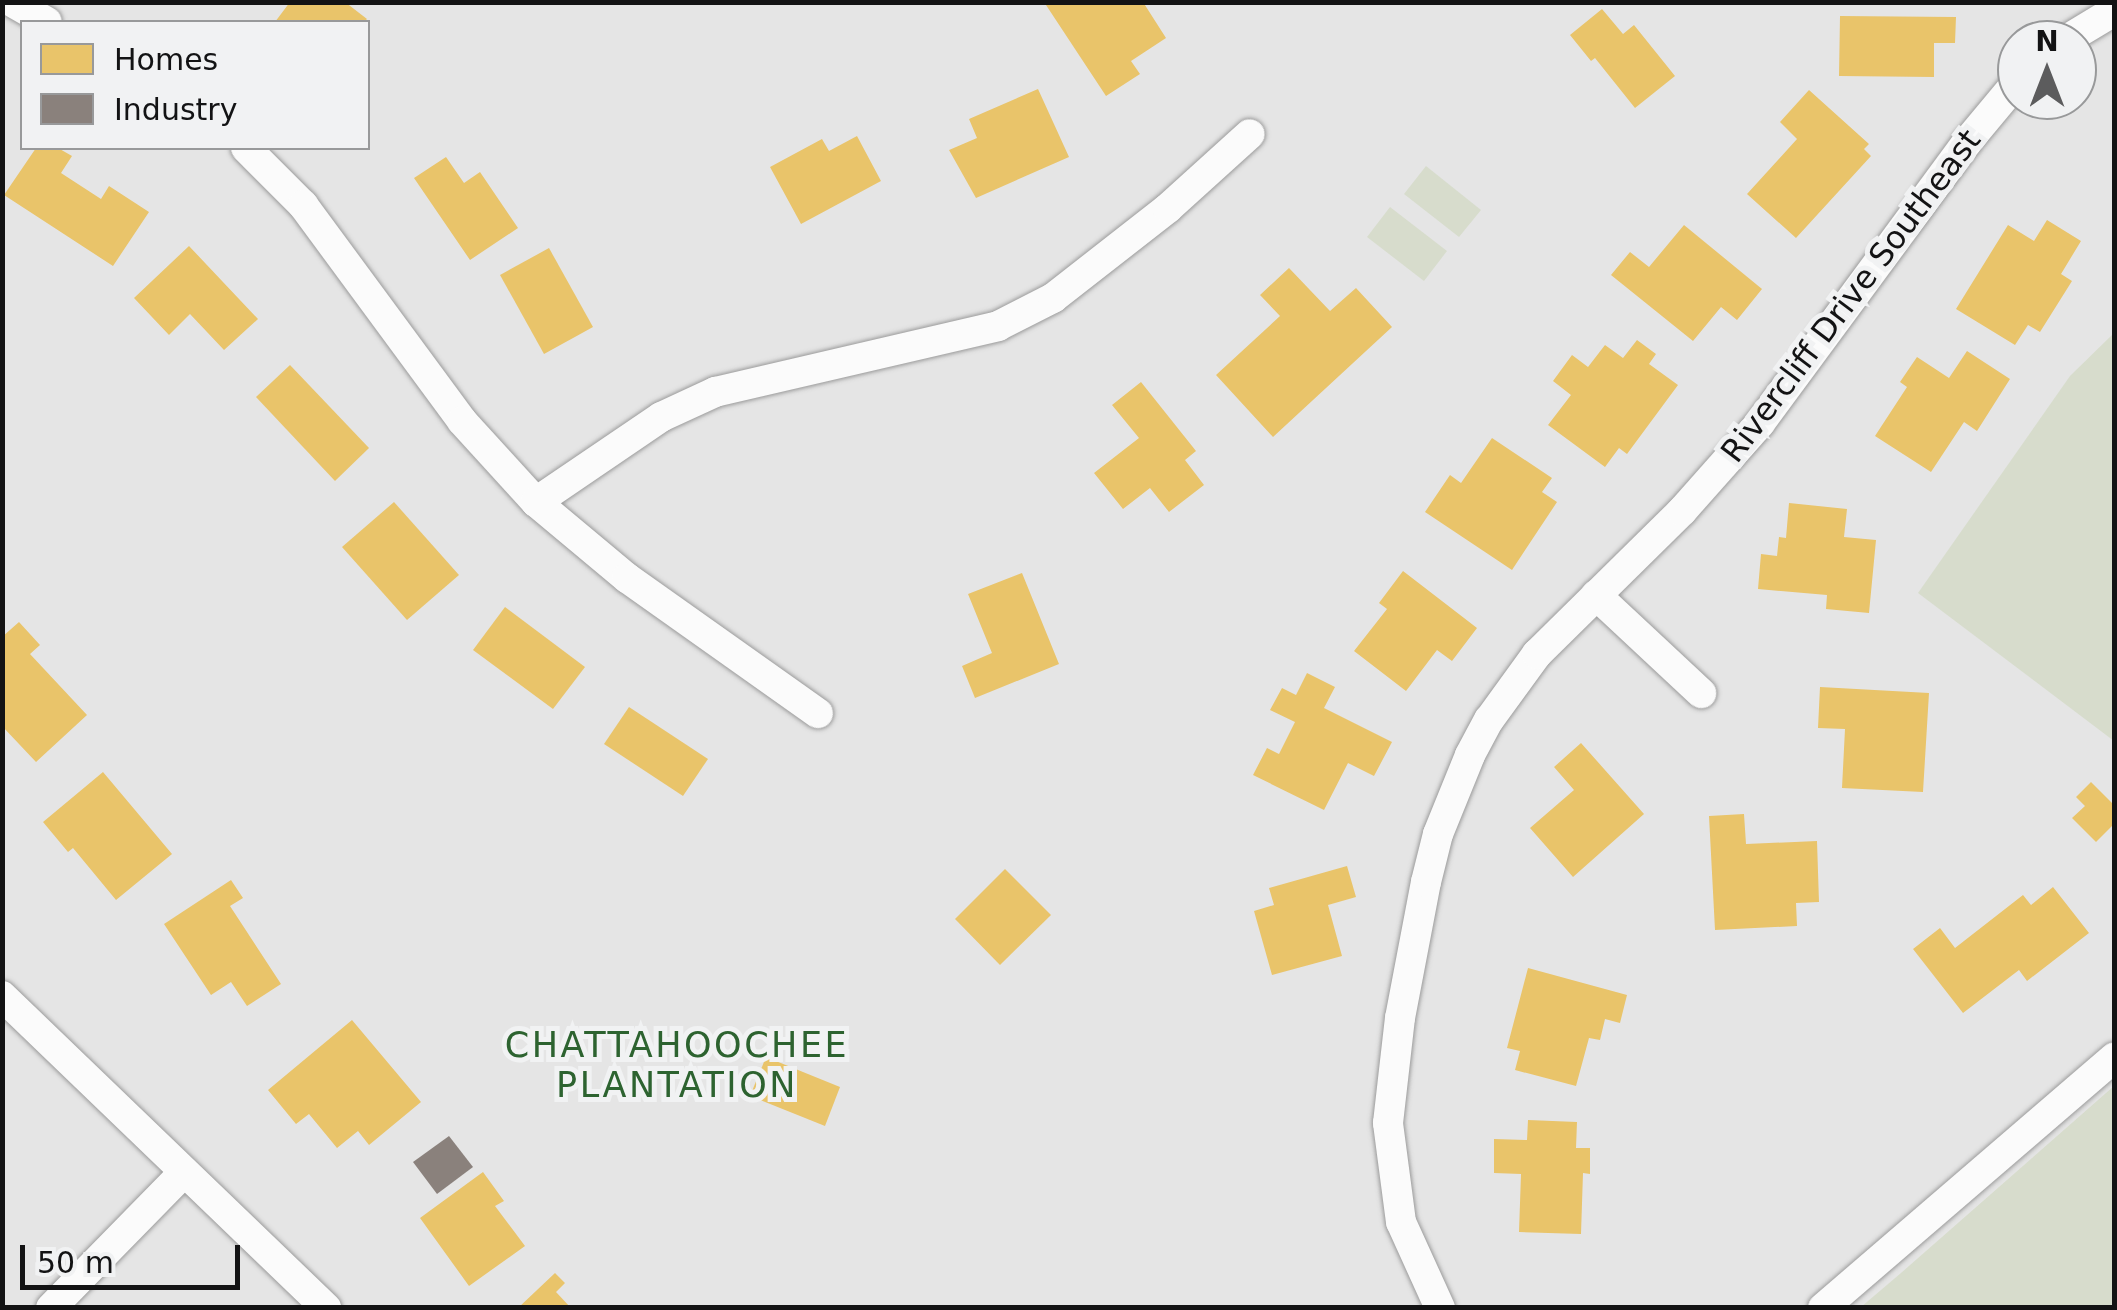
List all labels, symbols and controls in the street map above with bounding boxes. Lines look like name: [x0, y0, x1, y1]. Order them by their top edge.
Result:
legend: [20, 20, 370, 150]
north arrow: [1997, 20, 2097, 120]
text: N: [2035, 25, 2059, 58]
text: Homes: [114, 42, 218, 77]
text: Industry: [114, 92, 237, 127]
street label: Rivercliff Drive Southeast: [1713, 122, 1989, 470]
district label: CHATTAHOOCHEE PLANTATION: [505, 1024, 849, 1106]
scale bar: [25, 1225, 245, 1287]
text: 50 m: [37, 1245, 114, 1280]

